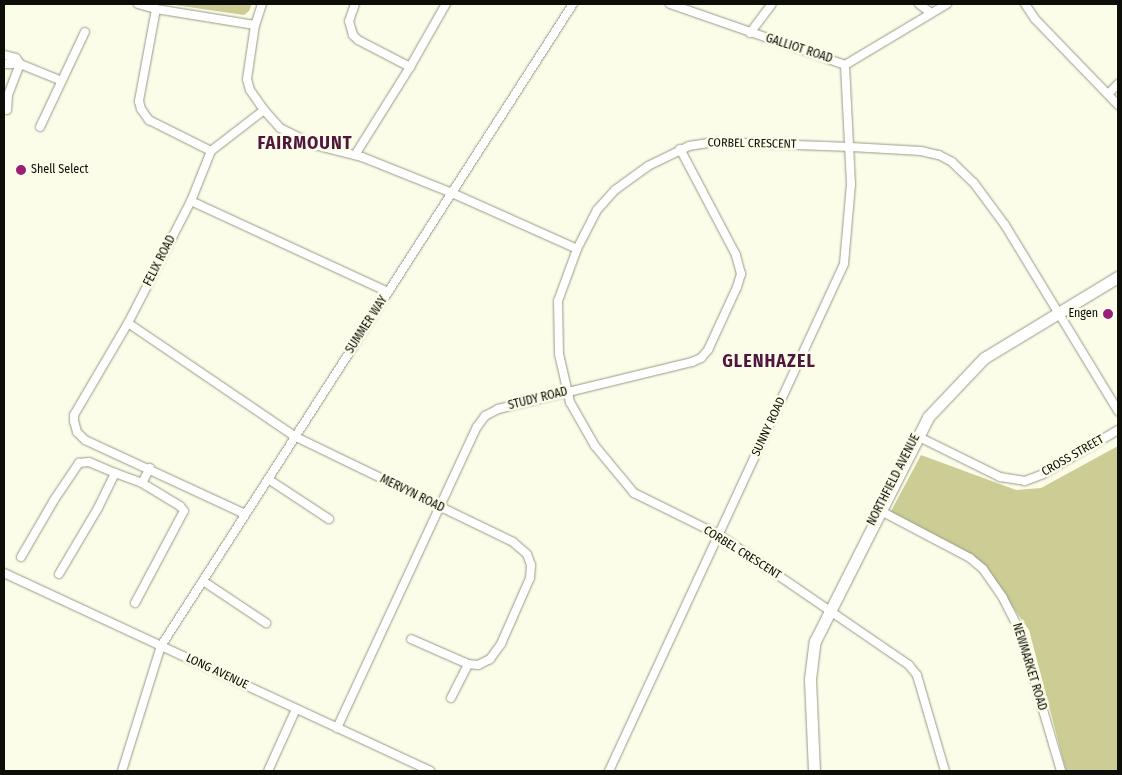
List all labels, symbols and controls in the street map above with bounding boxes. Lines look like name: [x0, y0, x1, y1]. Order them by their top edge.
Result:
street label: GALLIOT ROAD: [764, 31, 834, 67]
district label: FAIRMOUNT: [256, 132, 354, 154]
street label: CORBEL CRESCENT: [707, 136, 797, 152]
place label: Shell Select: [31, 163, 88, 177]
marker: Shell Select: [15, 164, 27, 176]
street label: FELIX ROAD: [141, 233, 179, 289]
street label: SUMMER WAY: [343, 294, 391, 356]
place label: Engen: [1068, 307, 1098, 321]
marker: Engen: [1102, 308, 1114, 320]
district label: GLENHAZEL: [721, 350, 817, 372]
street label: STUDY ROAD: [507, 385, 569, 413]
street label: SUNNY ROAD: [749, 395, 789, 459]
street label: NORTHFIELD AVENUE: [865, 432, 923, 528]
street label: CROSS STREET: [1039, 432, 1107, 480]
street label: MERVYN ROAD: [377, 472, 447, 516]
street label: CORBEL CRESCENT: [700, 523, 784, 583]
street label: NEWMARKET ROAD: [1009, 621, 1049, 713]
street label: LONG AVENUE: [184, 651, 250, 693]

